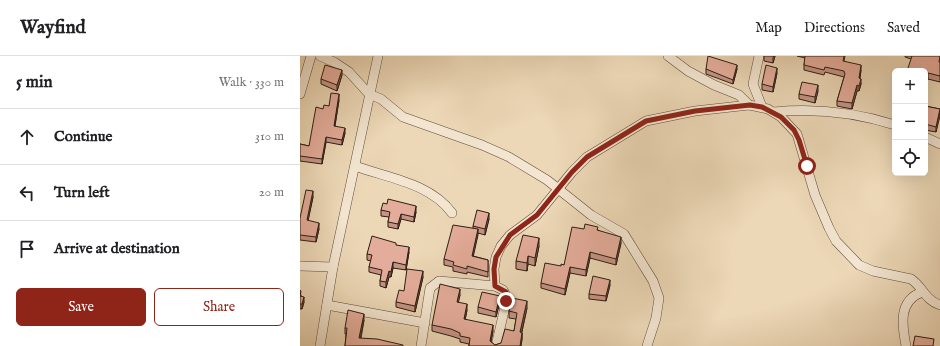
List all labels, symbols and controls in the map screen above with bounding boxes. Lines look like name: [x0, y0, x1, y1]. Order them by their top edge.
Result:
text: Wayfind: [20, 16, 86, 40]
text: Map: [755, 19, 782, 37]
text: Directions: [804, 19, 865, 37]
text: Saved: [887, 19, 920, 37]
map controls: [892, 68, 928, 176]
button: +: [892, 68, 928, 104]
text: 5 min: [16, 72, 53, 93]
text: Walk · 330 m: [219, 74, 284, 91]
button: −: [892, 104, 928, 140]
icon: ahead: [16, 126, 38, 148]
text: Continue: [54, 127, 112, 146]
text: 310 m: [255, 128, 284, 145]
button: locate: [892, 140, 928, 176]
route start: [798, 157, 816, 175]
icon: left: [16, 182, 38, 204]
text: Turn left: [54, 183, 110, 202]
text: 20 m: [259, 184, 284, 201]
icon: arrive: [16, 238, 38, 260]
text: Arrive at destination: [54, 239, 180, 258]
button: Save: [16, 288, 146, 326]
button: Share: [154, 288, 284, 326]
route end: [497, 292, 515, 310]

